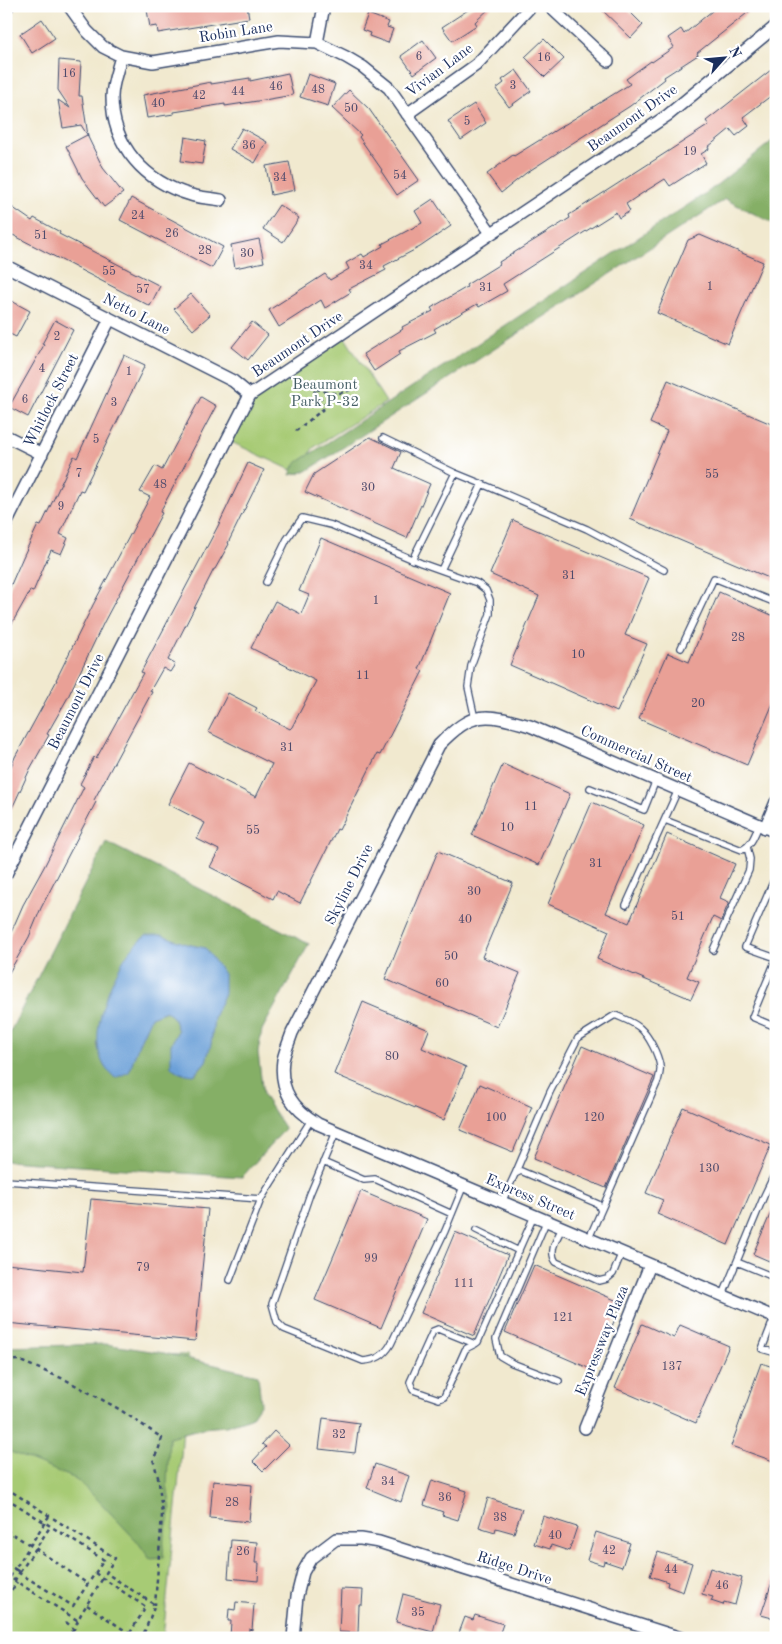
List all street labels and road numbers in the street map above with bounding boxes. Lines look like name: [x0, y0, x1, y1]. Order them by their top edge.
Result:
street label: Robin Lane: [198, 20, 274, 46]
street label: Vivian Lane: [404, 41, 476, 101]
street label: Beaumont Drive: [585, 83, 681, 155]
street label: Netto Lane: [100, 292, 172, 338]
street label: Beaumont Drive: [250, 309, 346, 381]
street label: Whitlock Street: [22, 352, 82, 450]
street label: Beaumont Drive: [46, 651, 108, 752]
street label: Commercial Street: [578, 724, 694, 786]
street label: Skyline Drive: [323, 842, 377, 928]
street label: Express Street: [483, 1172, 577, 1224]
street label: Expressway Plaza: [574, 1283, 632, 1399]
street label: Ridge Drive: [475, 1550, 553, 1588]

